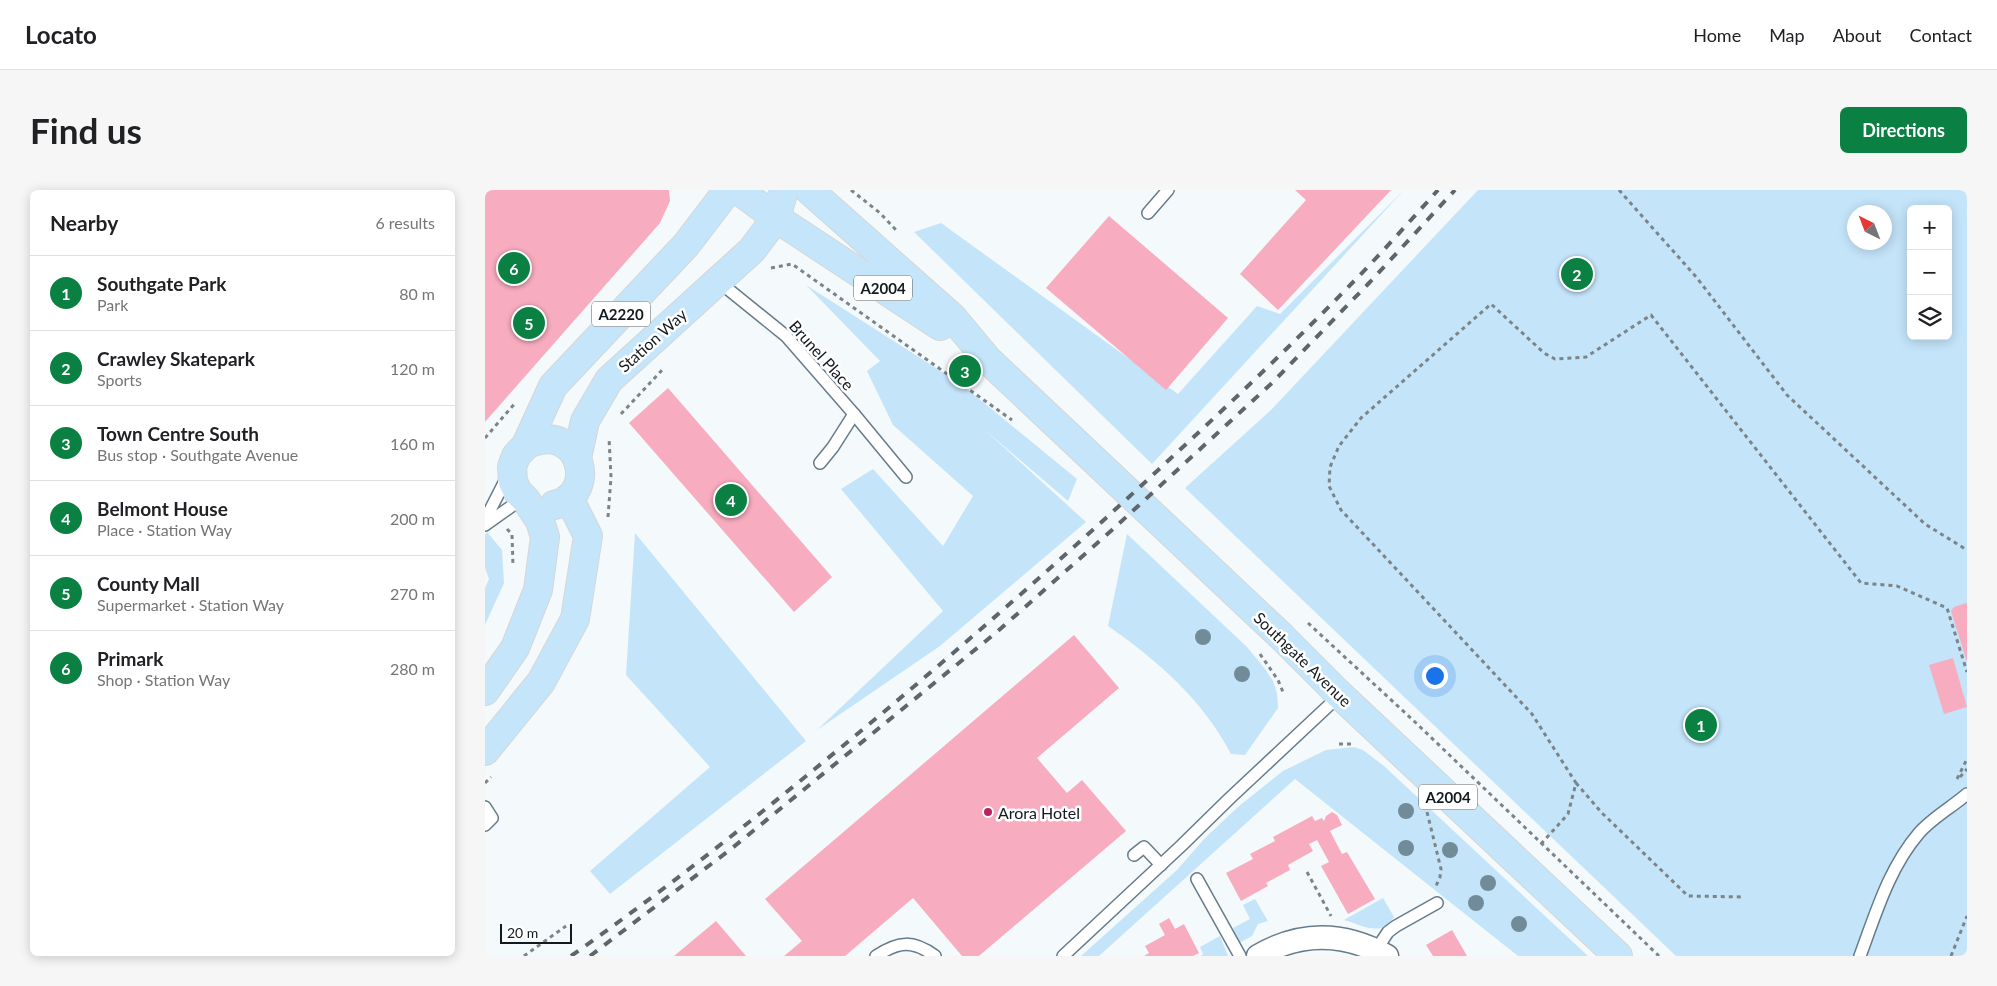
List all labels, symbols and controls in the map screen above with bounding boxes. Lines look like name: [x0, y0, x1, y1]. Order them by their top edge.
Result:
text: Locato: [25, 20, 97, 49]
text: Home: [1693, 24, 1741, 46]
text: Map: [1769, 24, 1805, 46]
text: About: [1833, 24, 1882, 46]
text: Contact: [1910, 24, 1972, 46]
button: Directions: [1840, 107, 1967, 153]
text: Find us: [30, 109, 142, 151]
north arrow: [1847, 205, 1892, 250]
map controls: [1907, 205, 1952, 340]
button: +: [1907, 205, 1952, 250]
text: Nearby: [50, 210, 118, 235]
text: 6 results: [375, 213, 435, 232]
pin: 6: [498, 249, 530, 287]
button: −: [1907, 250, 1952, 295]
pin: 2: [1561, 255, 1593, 293]
text: Southgate Park: [97, 272, 226, 295]
road number: A2004: [854, 276, 912, 300]
text: 1: [61, 284, 71, 303]
text: 80 m: [399, 284, 435, 303]
text: Park: [97, 295, 128, 314]
button: layers: [1907, 295, 1952, 340]
road number: A2220: [592, 302, 650, 326]
pin: 5: [513, 304, 545, 342]
street label: Station Way: [614, 304, 691, 376]
street label: Brunel Place: [786, 316, 858, 394]
text: Crawley Skatepark: [97, 347, 255, 370]
pin: 3: [949, 352, 981, 390]
text: 2: [61, 359, 71, 378]
text: 120 m: [390, 359, 435, 378]
text: Sports: [97, 370, 142, 389]
text: Town Centre South: [97, 422, 259, 445]
text: 3: [61, 434, 71, 453]
text: 160 m: [390, 434, 435, 453]
text: Bus stop · Southgate Avenue: [97, 445, 298, 464]
pin: 4: [715, 481, 747, 519]
text: Belmont House: [97, 497, 228, 520]
text: 4: [61, 509, 71, 528]
text: 200 m: [390, 509, 435, 528]
text: Place · Station Way: [97, 520, 232, 539]
text: County Mall: [97, 572, 200, 595]
text: 5: [61, 584, 71, 603]
text: 270 m: [390, 584, 435, 603]
text: Supermarket · Station Way: [97, 595, 284, 614]
street label: Southgate Avenue: [1250, 608, 1356, 710]
text: Primark: [97, 647, 163, 670]
text: 6: [61, 659, 71, 678]
text: 280 m: [390, 659, 435, 678]
your location: [1422, 663, 1448, 689]
text: Shop · Station Way: [97, 670, 230, 689]
pin: 1: [1685, 706, 1717, 744]
road number: A2004: [1419, 784, 1477, 810]
place label: Arora Hotel: [998, 803, 1080, 822]
marker: Arora Hotel: [982, 806, 994, 818]
scale bar: [500, 921, 573, 944]
text: 20 m: [507, 924, 538, 941]

